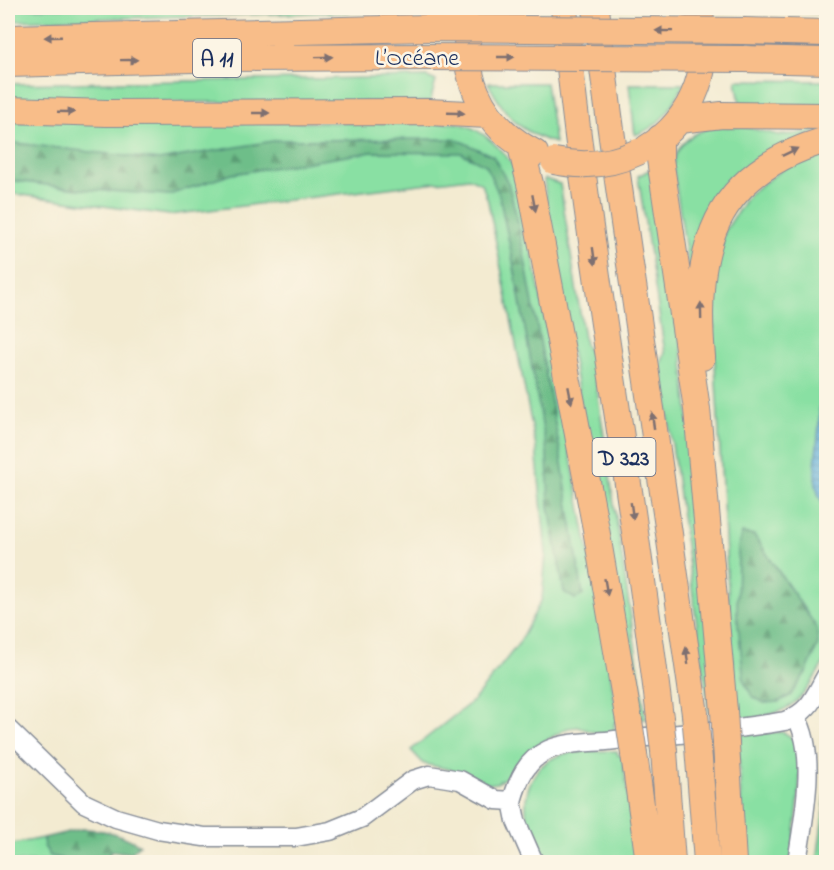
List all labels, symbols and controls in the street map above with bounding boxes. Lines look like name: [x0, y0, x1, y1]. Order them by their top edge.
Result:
one-way arrow: [655, 26, 674, 35]
one-way arrow: [44, 32, 63, 41]
road number: A 11: [193, 39, 241, 77]
street label: L’Océane: [375, 42, 459, 77]
one-way arrow: [314, 52, 333, 62]
one-way arrow: [497, 52, 516, 62]
one-way arrow: [119, 55, 138, 65]
one-way arrow: [56, 107, 75, 117]
one-way arrow: [251, 108, 270, 118]
one-way arrow: [446, 108, 465, 118]
one-way arrow: [782, 148, 799, 157]
one-way arrow: [530, 194, 539, 213]
one-way arrow: [589, 246, 598, 265]
one-way arrow: [696, 302, 706, 321]
one-way arrow: [566, 386, 575, 405]
one-way arrow: [649, 412, 658, 431]
road number: D 323: [592, 438, 656, 476]
one-way arrow: [627, 501, 636, 520]
one-way arrow: [602, 577, 611, 596]
one-way arrow: [683, 646, 692, 665]

